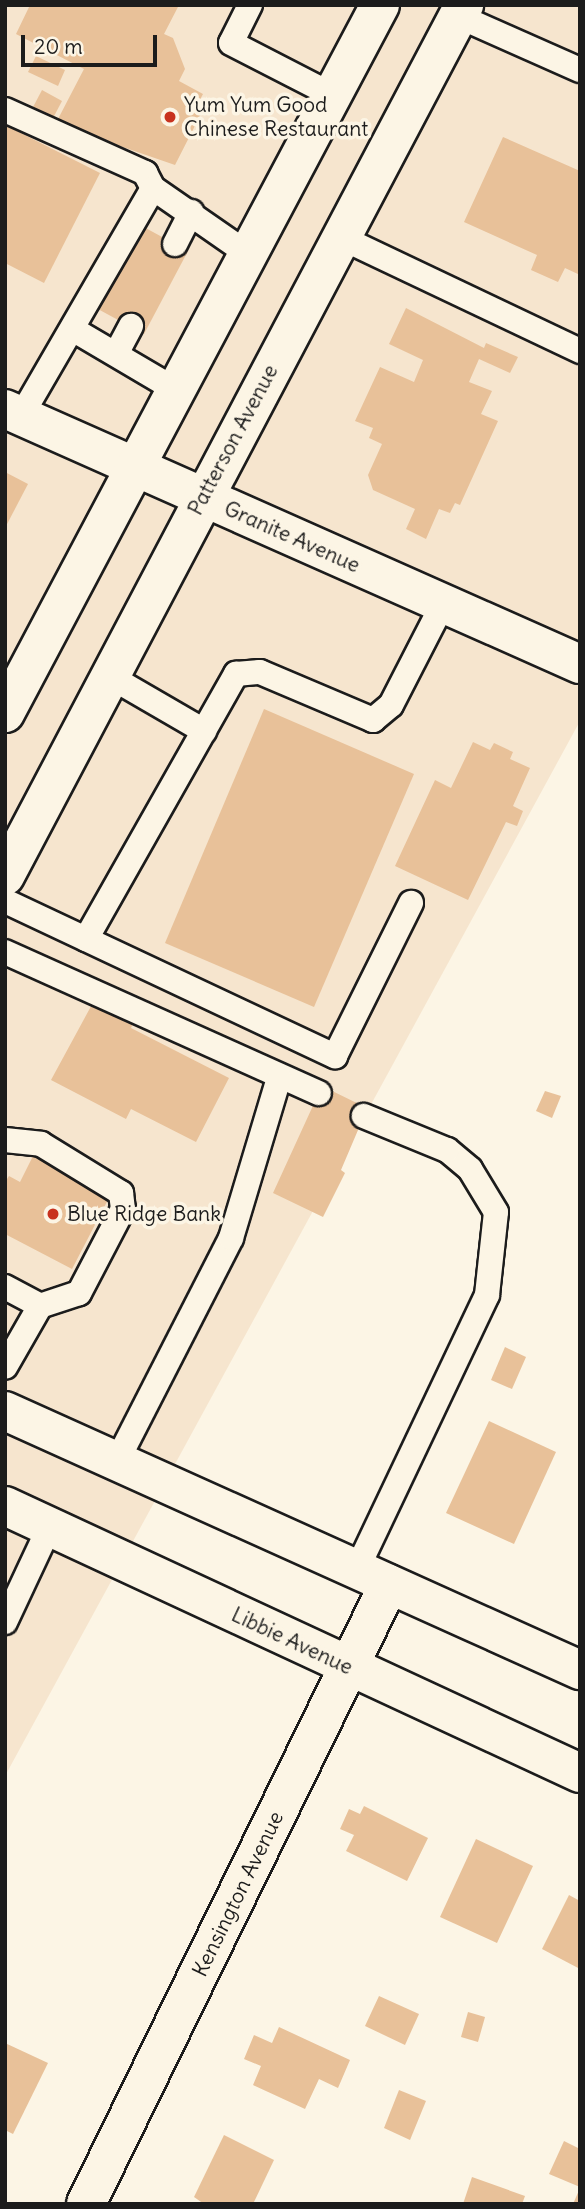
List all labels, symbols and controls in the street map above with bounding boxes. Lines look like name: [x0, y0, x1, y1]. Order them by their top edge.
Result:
scale bar: [24, 21, 161, 65]
text: 20 m: [34, 33, 83, 60]
place label: Yum Yum Good Chinese Restaurant: [184, 92, 368, 142]
marker: Yum Yum Good Chinese Restaurant: [162, 109, 178, 125]
street label: Patterson Avenue: [183, 360, 283, 520]
street label: Granite Avenue: [220, 496, 364, 578]
place label: Blue Ridge Bank: [67, 1201, 221, 1227]
marker: Blue Ridge Bank: [45, 1206, 61, 1222]
street label: Libbie Avenue: [227, 1602, 357, 1680]
street label: Kensington Avenue: [187, 1807, 289, 1981]

